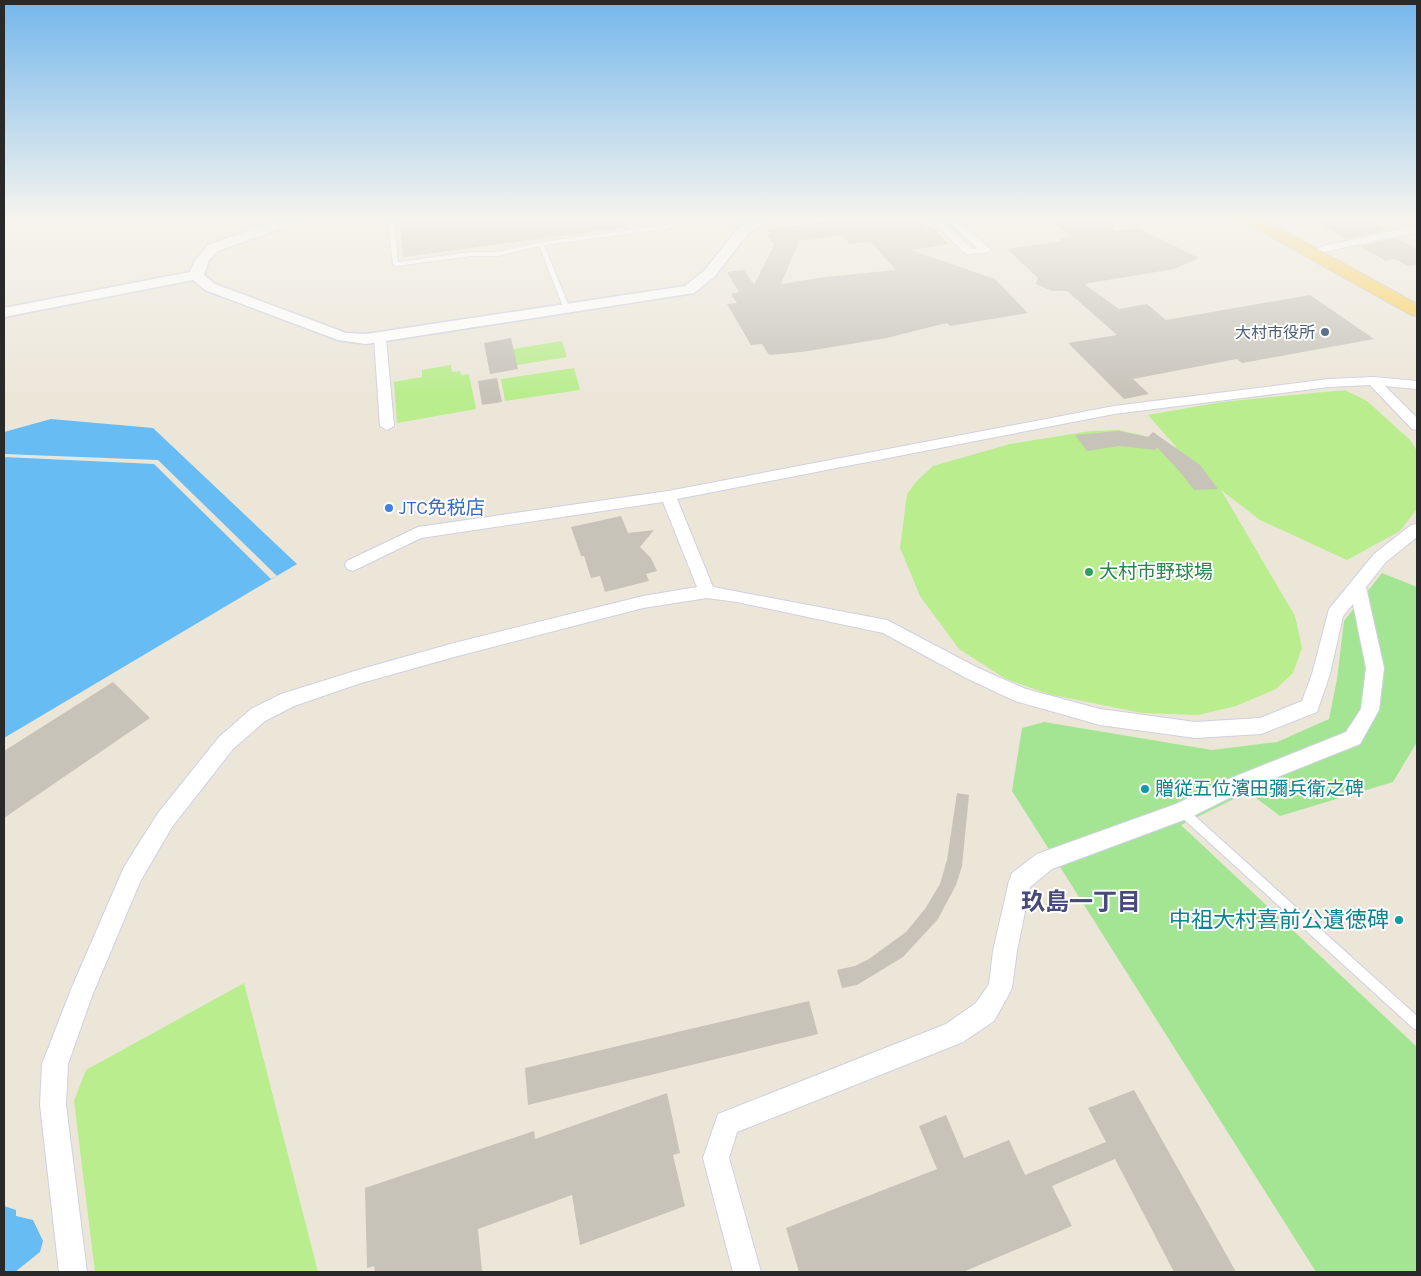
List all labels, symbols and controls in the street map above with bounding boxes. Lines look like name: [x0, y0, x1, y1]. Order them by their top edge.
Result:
place label: 大村市役所: [1235, 323, 1315, 342]
marker: 大村市役所: [1319, 326, 1331, 338]
place label: JTC免税店: [399, 497, 485, 519]
marker: JTC免税店: [383, 502, 395, 514]
place label: 大村市野球場: [1099, 561, 1213, 583]
marker: 大村市野球場: [1083, 566, 1095, 578]
place label: 贈従五位濱田彌兵衛之碑: [1155, 778, 1364, 800]
marker: 贈従五位濱田彌兵衛之碑: [1139, 783, 1151, 795]
district label: 玖島一丁目: [1021, 888, 1141, 916]
place label: 中祖大村喜前公遺徳碑: [1169, 907, 1389, 933]
marker: 中祖大村喜前公遺徳碑: [1393, 914, 1405, 926]

